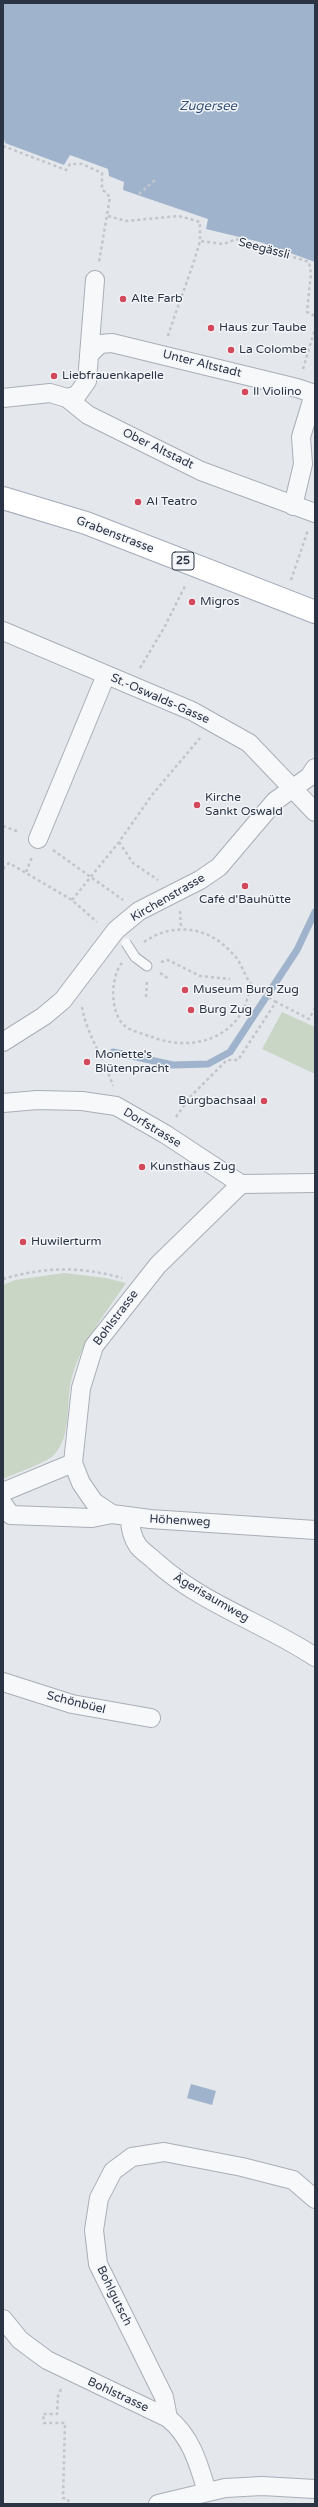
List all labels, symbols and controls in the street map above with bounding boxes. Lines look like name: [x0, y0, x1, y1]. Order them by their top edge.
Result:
water label: Zugersee: [179, 99, 237, 115]
street label: Seegässli: [237, 235, 291, 263]
place label: Alte Farb: [131, 292, 183, 306]
marker: Alte Farb: [118, 294, 128, 304]
place label: Haus zur Taube: [219, 321, 307, 335]
marker: Haus zur Taube: [206, 323, 216, 333]
place label: La Colombe: [239, 343, 307, 357]
marker: La Colombe: [226, 345, 236, 355]
street label: Unter Altstadt: [161, 347, 243, 381]
place label: Liebfrauenkapelle: [62, 369, 164, 383]
marker: Liebfrauenkapelle: [49, 371, 59, 381]
place label: Il Violino: [253, 385, 301, 399]
marker: Il Violino: [240, 387, 250, 397]
street label: Ober Altstadt: [120, 426, 196, 472]
place label: Al Teatro: [146, 495, 197, 509]
marker: Al Teatro: [133, 497, 143, 507]
street label: Grabenstrasse: [74, 514, 156, 556]
road number: 25: [172, 552, 194, 570]
place label: Migros: [200, 595, 240, 609]
marker: Migros: [187, 597, 197, 607]
street label: St.-Oswalds-Gasse: [108, 671, 212, 727]
place label: Kirche Sankt Oswald: [205, 791, 283, 819]
marker: Kirche Sankt Oswald: [192, 800, 202, 810]
street label: Kirchenstrasse: [128, 871, 208, 925]
marker: Café d'Bauhütte: [240, 881, 250, 891]
place label: Café d'Bauhütte: [199, 893, 291, 907]
place label: Museum Burg Zug: [193, 983, 299, 997]
marker: Museum Burg Zug: [180, 985, 190, 995]
place label: Burg Zug: [199, 1003, 252, 1017]
marker: Burg Zug: [186, 1005, 196, 1015]
place label: Monette's Blütenpracht: [95, 1048, 169, 1076]
marker: Monette's Blütenpracht: [82, 1057, 92, 1067]
place label: Burgbachsaal: [178, 1094, 256, 1108]
marker: Burgbachsaal: [259, 1096, 269, 1106]
street label: Dorfstrasse: [120, 1105, 184, 1151]
place label: Kunsthaus Zug: [150, 1160, 236, 1174]
marker: Kunsthaus Zug: [137, 1162, 147, 1172]
place label: Huwilerturm: [31, 1235, 102, 1249]
marker: Huwilerturm: [18, 1237, 28, 1247]
street label: Bohlstrasse: [90, 1287, 142, 1349]
street label: Höhenweg: [149, 1512, 211, 1530]
street label: Ägerisaumweg: [171, 1570, 251, 1626]
street label: Schönbüel: [45, 1689, 107, 1717]
street label: Bohlgutsch: [93, 2264, 135, 2328]
street label: Bohlstrasse: [85, 2375, 151, 2415]

